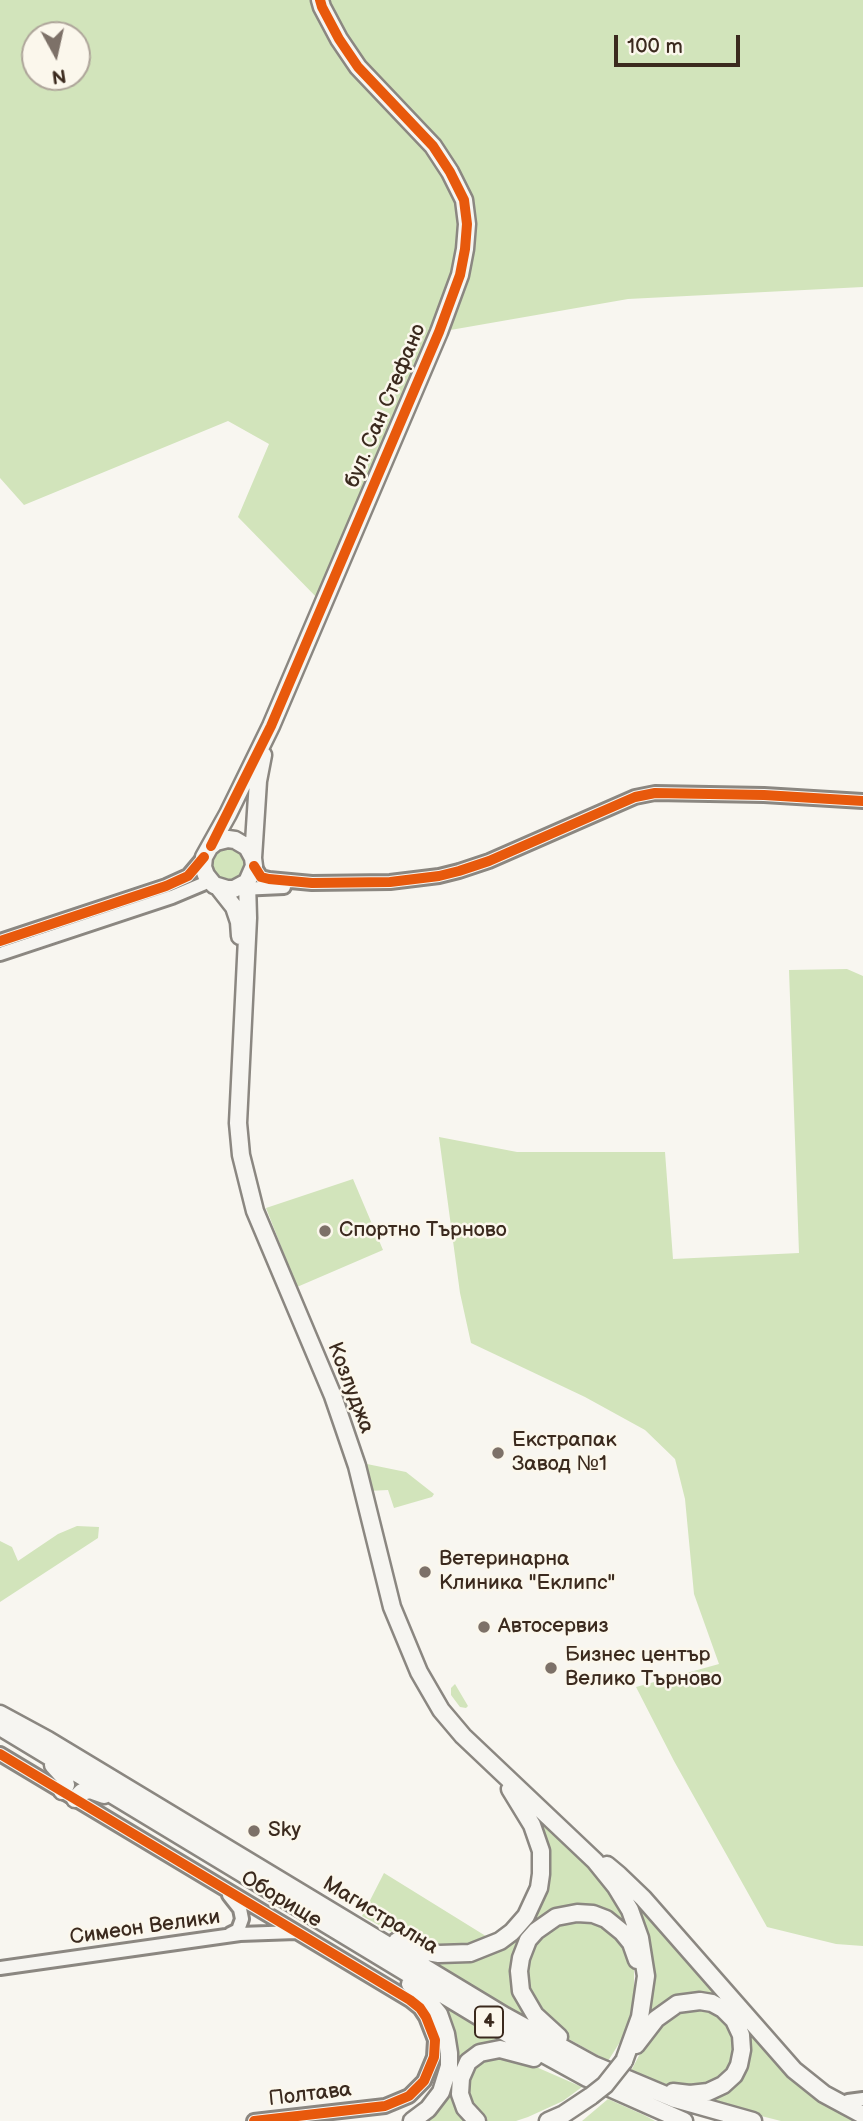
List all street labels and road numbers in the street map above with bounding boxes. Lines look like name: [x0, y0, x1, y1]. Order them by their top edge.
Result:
street label: бул. Сан Стефано: [340, 320, 432, 492]
street label: Козлуджа: [321, 1339, 379, 1437]
street label: Оборище: [236, 1866, 326, 1934]
street label: Магистрална: [318, 1872, 442, 1960]
street label: Симеон Велики: [68, 1905, 222, 1951]
road number: 4: [475, 2006, 503, 2038]
street label: Полтава: [267, 2077, 353, 2113]

